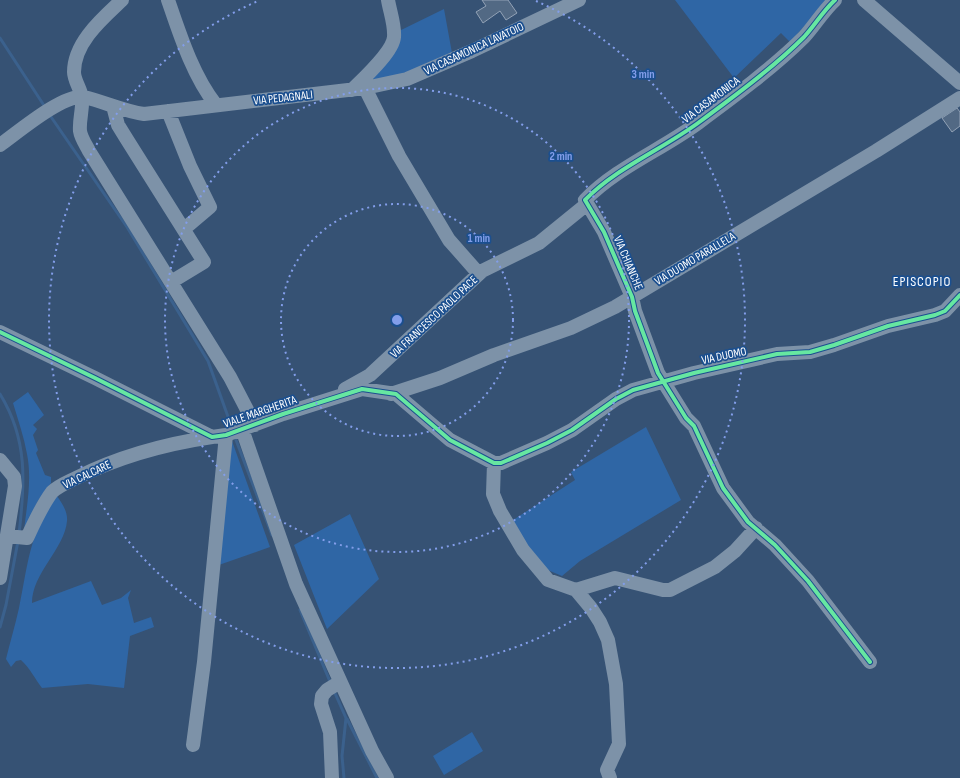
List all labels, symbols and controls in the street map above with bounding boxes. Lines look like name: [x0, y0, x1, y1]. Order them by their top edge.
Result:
street label: VIA CASAMONICA LAVATOIO: [422, 19, 526, 79]
text: 3 min: [632, 67, 654, 82]
street label: VIA CASAMONICA: [679, 73, 744, 127]
street label: VIA PEDAGNALI: [252, 87, 314, 109]
text: 2 min: [550, 149, 572, 164]
street label: VIA DUOMO PARALLELA: [652, 229, 739, 289]
text: 1 min: [468, 231, 490, 246]
street label: VIA CHIANCHE: [610, 234, 646, 292]
street label: VIA FRANCESCO PAOLO PACE: [387, 273, 481, 361]
district label: EPISCOPIO: [893, 273, 951, 290]
centre of rings: [390, 313, 404, 327]
street label: VIA DUOMO: [700, 344, 748, 368]
street label: VIALE MARGHERITA: [221, 392, 299, 432]
street label: VIA CALCARE: [60, 457, 114, 493]

